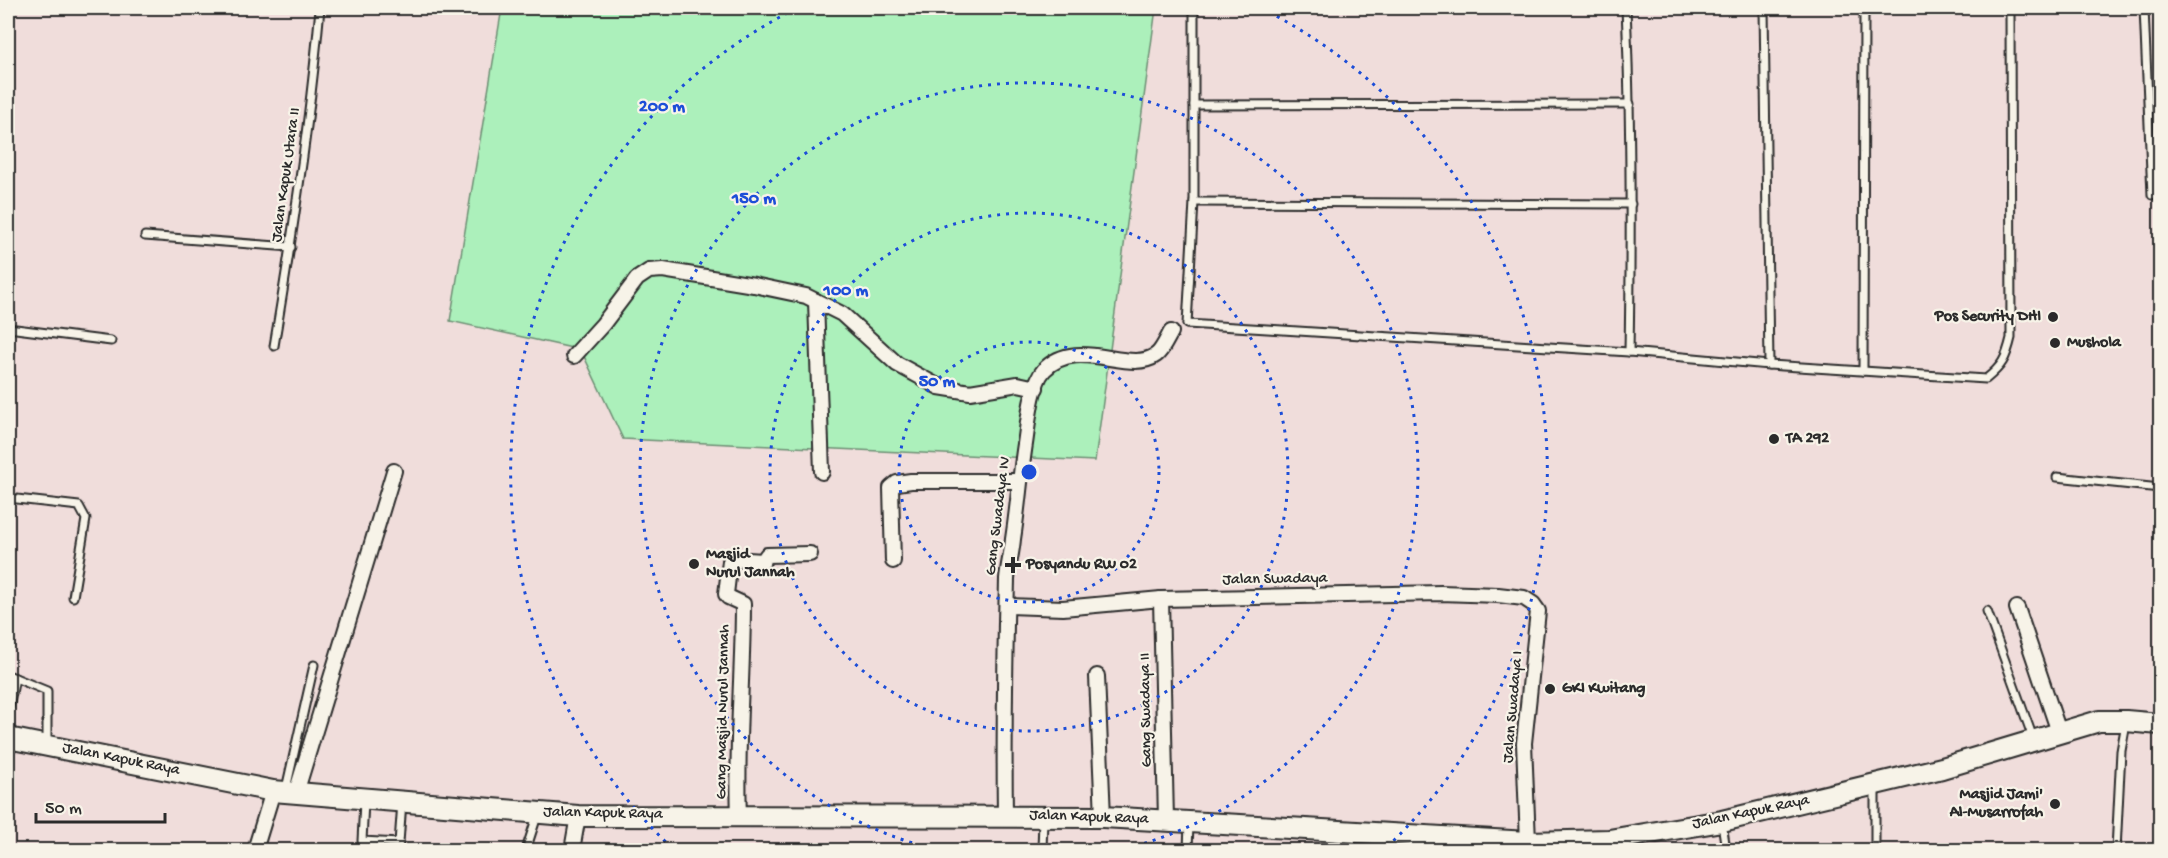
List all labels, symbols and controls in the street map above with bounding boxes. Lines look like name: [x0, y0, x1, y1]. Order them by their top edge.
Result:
text: 200 m: [639, 97, 685, 118]
street label: Jalan Kapuk Utara II: [268, 106, 306, 244]
text: 150 m: [731, 189, 776, 210]
text: 100 m: [823, 281, 869, 302]
place label: Pos Security DHI: [1934, 308, 2041, 327]
marker: Pos Security DHI: [2046, 310, 2060, 324]
place label: Mushola: [2067, 334, 2122, 353]
marker: Mushola: [2048, 336, 2062, 350]
text: 50 m: [919, 372, 956, 393]
place label: TA 292: [1784, 430, 1829, 449]
marker: TA 292: [1767, 432, 1781, 446]
street label: Gang Swadaya IV: [982, 455, 1016, 577]
centre of rings: [1019, 462, 1039, 482]
place label: Masjid Nurul Jannah: [706, 546, 795, 583]
marker: Posyandu RW 02: [1004, 556, 1022, 574]
place label: Posyandu RW 02: [1025, 556, 1137, 575]
marker: Masjid Nurul Jannah: [687, 557, 701, 571]
street label: Jalan Swadaya: [1222, 570, 1329, 590]
street label: Gang Masjid Nurul Jannah: [713, 624, 735, 800]
street label: Jalan Swadaya I: [1500, 650, 1528, 764]
street label: Gang Swadaya II: [1137, 653, 1157, 767]
place label: GKI Kwitang: [1562, 680, 1645, 699]
marker: GKI Kwitang: [1543, 682, 1557, 696]
street label: Jalan Kapuk Raya: [61, 739, 182, 781]
scale bar: [36, 786, 165, 824]
place label: Masjid Jami' Al-Musarrofah: [1949, 786, 2043, 823]
street label: Jalan Kapuk Raya: [1691, 791, 1812, 835]
marker: Masjid Jami' Al-Musarrofah: [2048, 797, 2062, 811]
text: 50 m: [45, 799, 82, 820]
street label: Jalan Kapuk Raya: [543, 803, 664, 825]
street label: Jalan Kapuk Raya: [1029, 806, 1150, 830]

